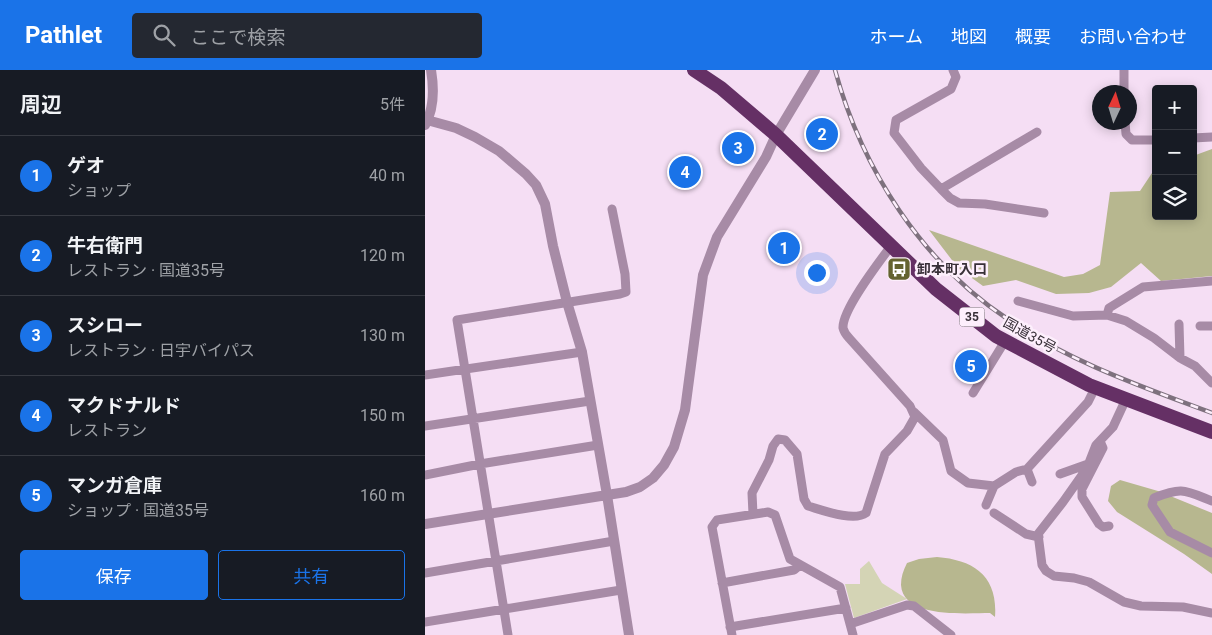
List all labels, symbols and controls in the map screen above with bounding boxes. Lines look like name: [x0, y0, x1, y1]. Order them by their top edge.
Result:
search box: [132, 13, 482, 58]
text: Pathlet: [25, 21, 102, 49]
icon: search: [150, 21, 178, 49]
text: ここで検索: [190, 26, 285, 49]
text: ホーム: [870, 26, 923, 47]
text: 地図: [951, 26, 987, 47]
text: 概要: [1015, 26, 1051, 47]
text: お問い合わせ: [1079, 26, 1187, 47]
north arrow: [1092, 85, 1137, 130]
map controls: [1152, 85, 1197, 220]
button: +: [1152, 85, 1197, 130]
text: 周辺: [20, 93, 62, 117]
text: 5件: [380, 95, 405, 114]
pin: 2: [806, 115, 838, 153]
pin: 3: [722, 129, 754, 167]
button: −: [1152, 130, 1197, 175]
pin: 4: [669, 153, 701, 191]
text: ゲオ: [67, 154, 105, 177]
text: 1: [31, 166, 41, 185]
text: 40 m: [369, 166, 405, 185]
button: layers: [1152, 175, 1197, 220]
text: ショップ: [67, 181, 131, 200]
pin: 1: [768, 229, 800, 267]
text: 牛右衛門: [67, 234, 143, 257]
text: 2: [31, 246, 41, 265]
text: 120 m: [360, 246, 405, 265]
bus stop icon: 卸本町入口: [886, 256, 912, 282]
your location: [804, 260, 830, 286]
text: レストラン · 国道35号: [67, 261, 225, 280]
place label: 卸本町入口: [917, 261, 987, 277]
road number: 35: [959, 308, 985, 326]
text: スシロー: [67, 314, 143, 337]
street label: 国道35号: [1001, 314, 1059, 356]
text: 3: [31, 326, 41, 345]
text: 130 m: [360, 326, 405, 345]
text: レストラン · 日宇バイパス: [67, 341, 255, 360]
pin: 5: [955, 347, 987, 385]
text: マクドナルド: [67, 394, 181, 417]
text: 4: [31, 406, 41, 425]
text: 150 m: [360, 406, 405, 425]
text: レストラン: [67, 421, 147, 440]
text: マンガ倉庫: [67, 474, 162, 497]
text: 5: [31, 486, 41, 505]
text: 160 m: [360, 486, 405, 505]
text: ショップ · 国道35号: [67, 501, 209, 520]
button: 保存: [20, 550, 208, 600]
button: 共有: [218, 550, 405, 600]

